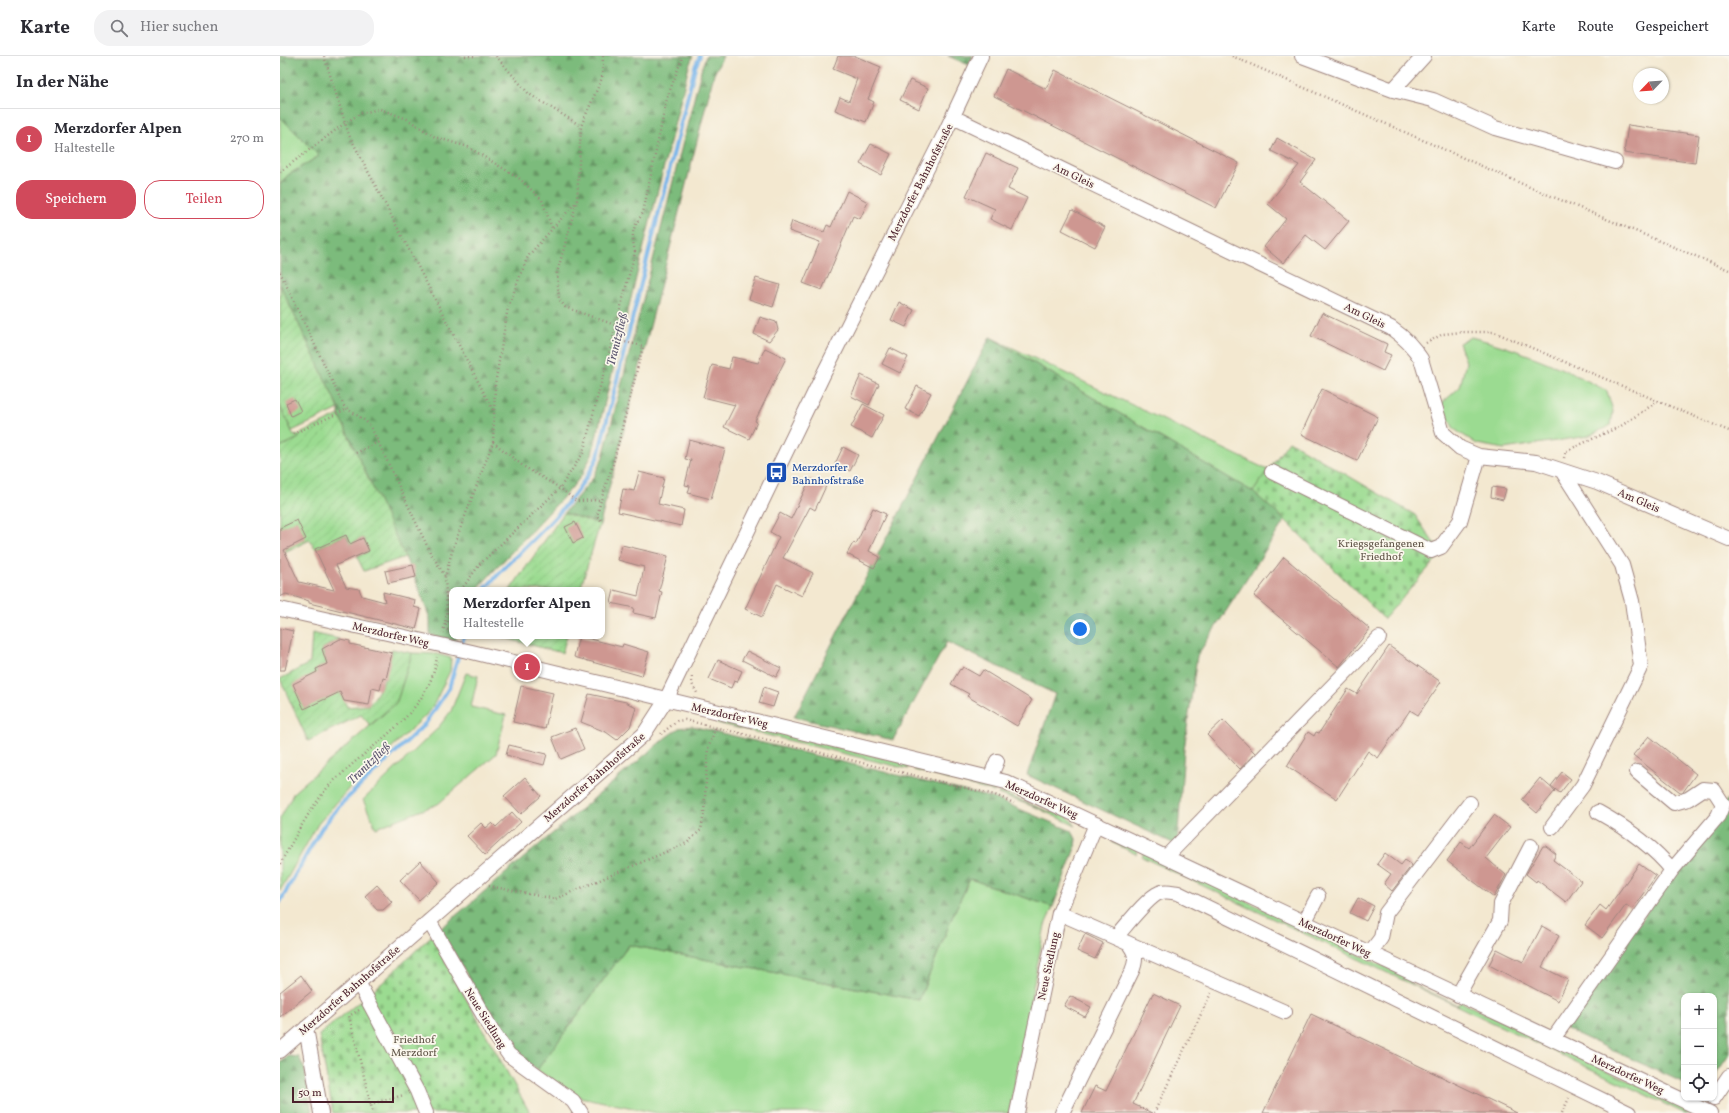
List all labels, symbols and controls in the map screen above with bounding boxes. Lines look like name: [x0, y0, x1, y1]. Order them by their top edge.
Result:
search box: [94, 10, 374, 46]
text: Karte: [20, 15, 70, 41]
icon: search: [108, 17, 130, 39]
text: Hier suchen: [140, 17, 218, 38]
text: Karte: [1522, 18, 1556, 37]
text: Route: [1578, 18, 1614, 37]
text: Gespeichert: [1636, 18, 1709, 37]
north arrow: [1633, 68, 1669, 104]
text: In der Nähe: [16, 71, 109, 94]
text: Merzdorfer Alpen: [54, 119, 182, 140]
street label: Merzdorfer Bahnhofstraße: [885, 121, 958, 244]
text: 1: [26, 130, 32, 148]
text: 270 m: [230, 130, 264, 148]
text: Haltestelle: [54, 140, 115, 158]
street label: Am Gleis: [1050, 160, 1097, 193]
button: Speichern: [16, 180, 136, 219]
button: Teilen: [144, 180, 264, 219]
street label: Am Gleis: [1341, 300, 1388, 333]
water label: Tranitzfließ: [604, 311, 632, 367]
bus stop icon: Merzdorfer Bahnhofstraße: [763, 460, 789, 486]
place label: Merzdorfer Bahnhofstraße: [792, 461, 864, 489]
street label: Am Gleis: [1615, 486, 1662, 517]
park label: Kriegsgefangenen Friedhof: [1338, 537, 1425, 565]
popup: [449, 587, 605, 639]
text: Merzdorfer Alpen: [463, 594, 591, 615]
text: Haltestelle: [463, 615, 524, 633]
street label: Merzdorfer Weg: [351, 619, 431, 652]
your location: [1070, 619, 1090, 639]
pin: 1: [514, 652, 540, 682]
street label: Merzdorfer Weg: [690, 700, 770, 733]
street label: Merzdorfer Bahnhofstraße: [541, 730, 649, 826]
water label: Tranitzfließ: [345, 739, 395, 788]
street label: Merzdorfer Weg: [1002, 778, 1081, 823]
street label: Merzdorfer Weg: [1296, 915, 1373, 962]
street label: Neue Siedlung: [1035, 930, 1064, 1002]
street label: Merzdorfer Bahnhofstraße: [296, 943, 404, 1039]
street label: Neue Siedlung: [460, 985, 510, 1053]
map controls: [1681, 993, 1717, 1101]
button: +: [1681, 993, 1717, 1029]
button: −: [1681, 1029, 1717, 1065]
park label: Friedhof Merzdorf: [391, 1033, 438, 1061]
street label: Merzdorfer Weg: [1589, 1052, 1666, 1099]
button: locate: [1681, 1065, 1717, 1101]
scale bar: [292, 1085, 394, 1104]
text: 50 m: [298, 1086, 322, 1101]

